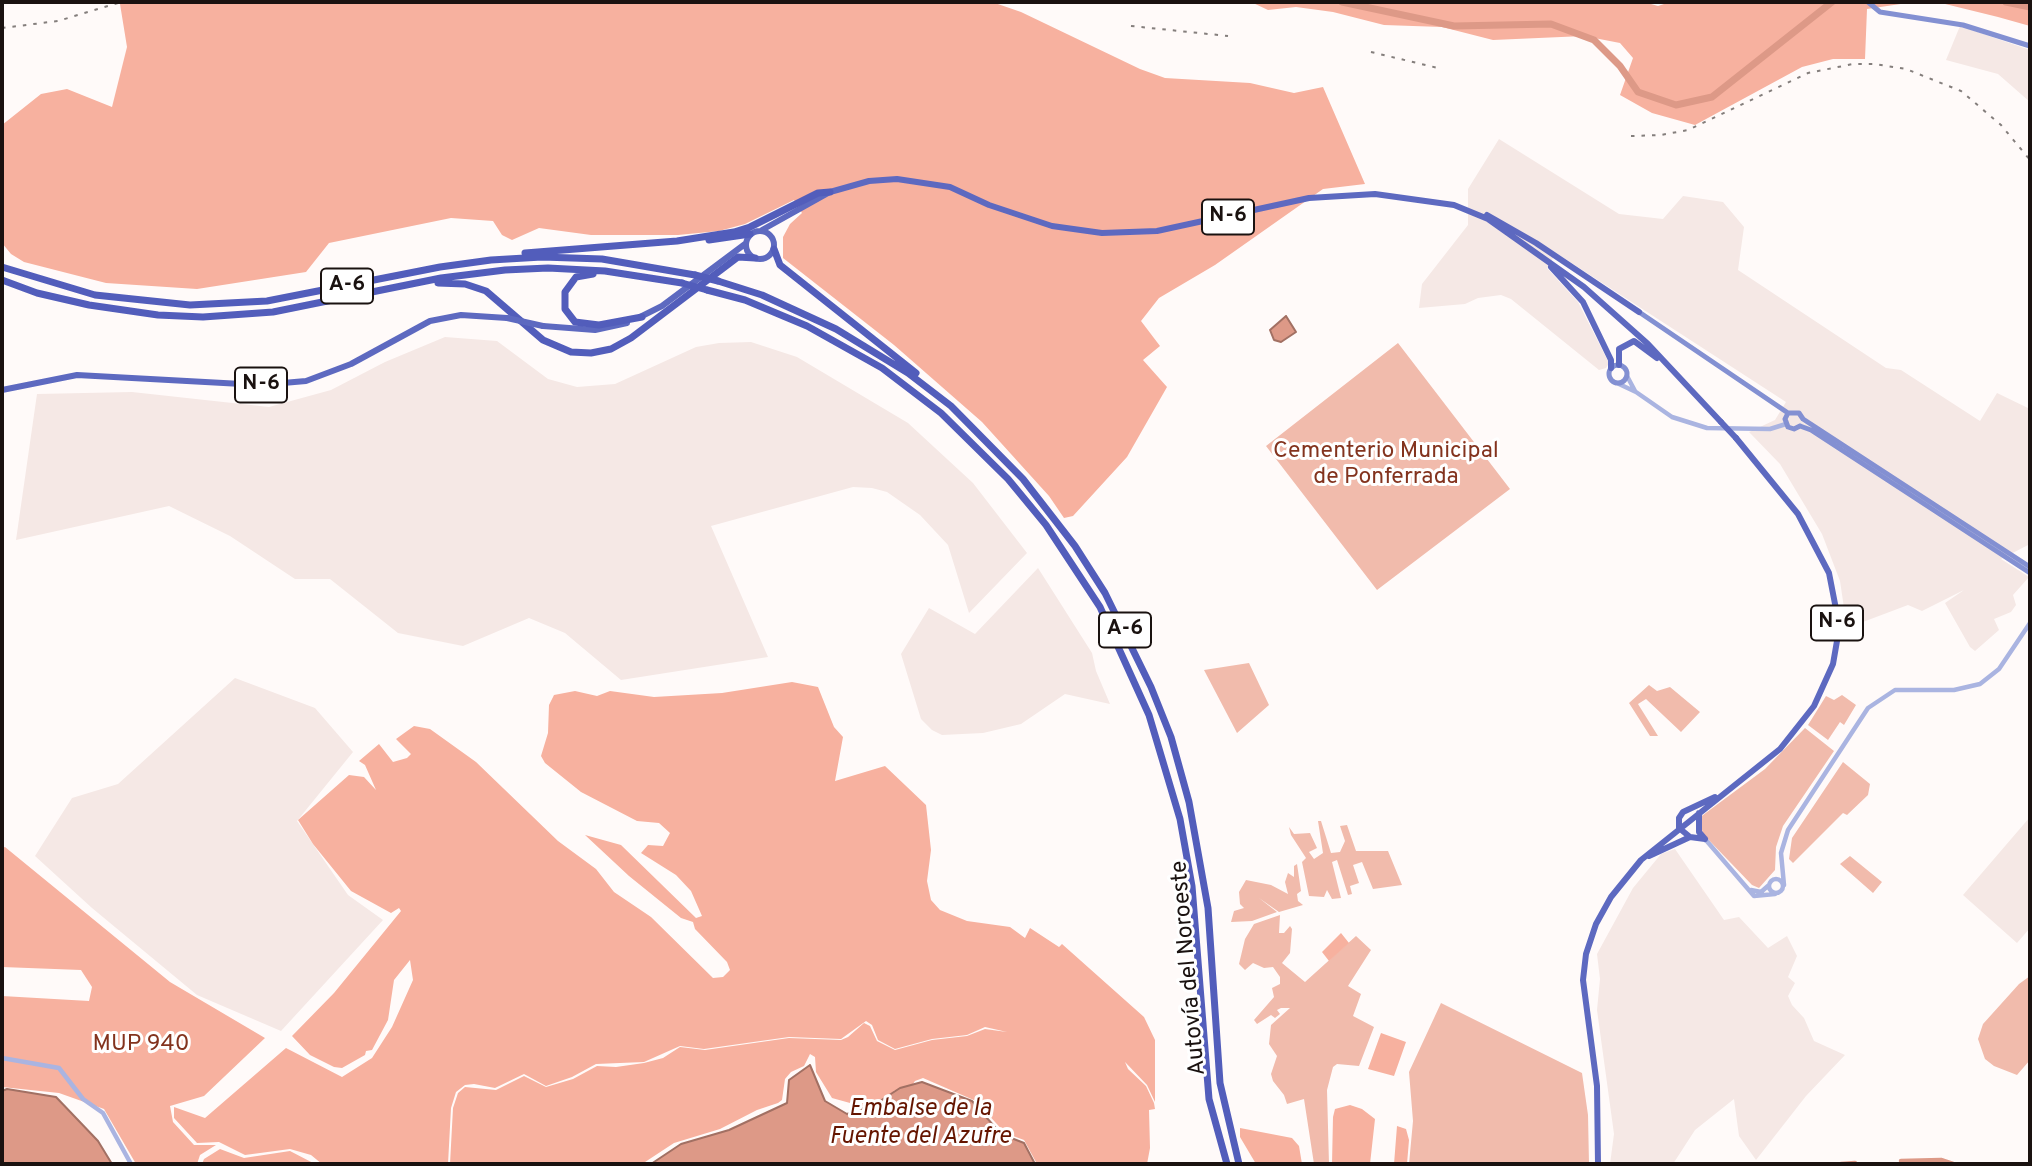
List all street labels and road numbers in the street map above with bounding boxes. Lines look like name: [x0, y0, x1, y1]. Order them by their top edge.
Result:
road number: N-6: [1202, 200, 1254, 234]
road number: A-6: [321, 268, 373, 304]
road number: N-6: [235, 368, 287, 402]
road number: N-6: [1811, 606, 1863, 640]
road number: A-6: [1099, 612, 1151, 648]
street label: Autovía del Noroeste: [1167, 859, 1213, 1077]

